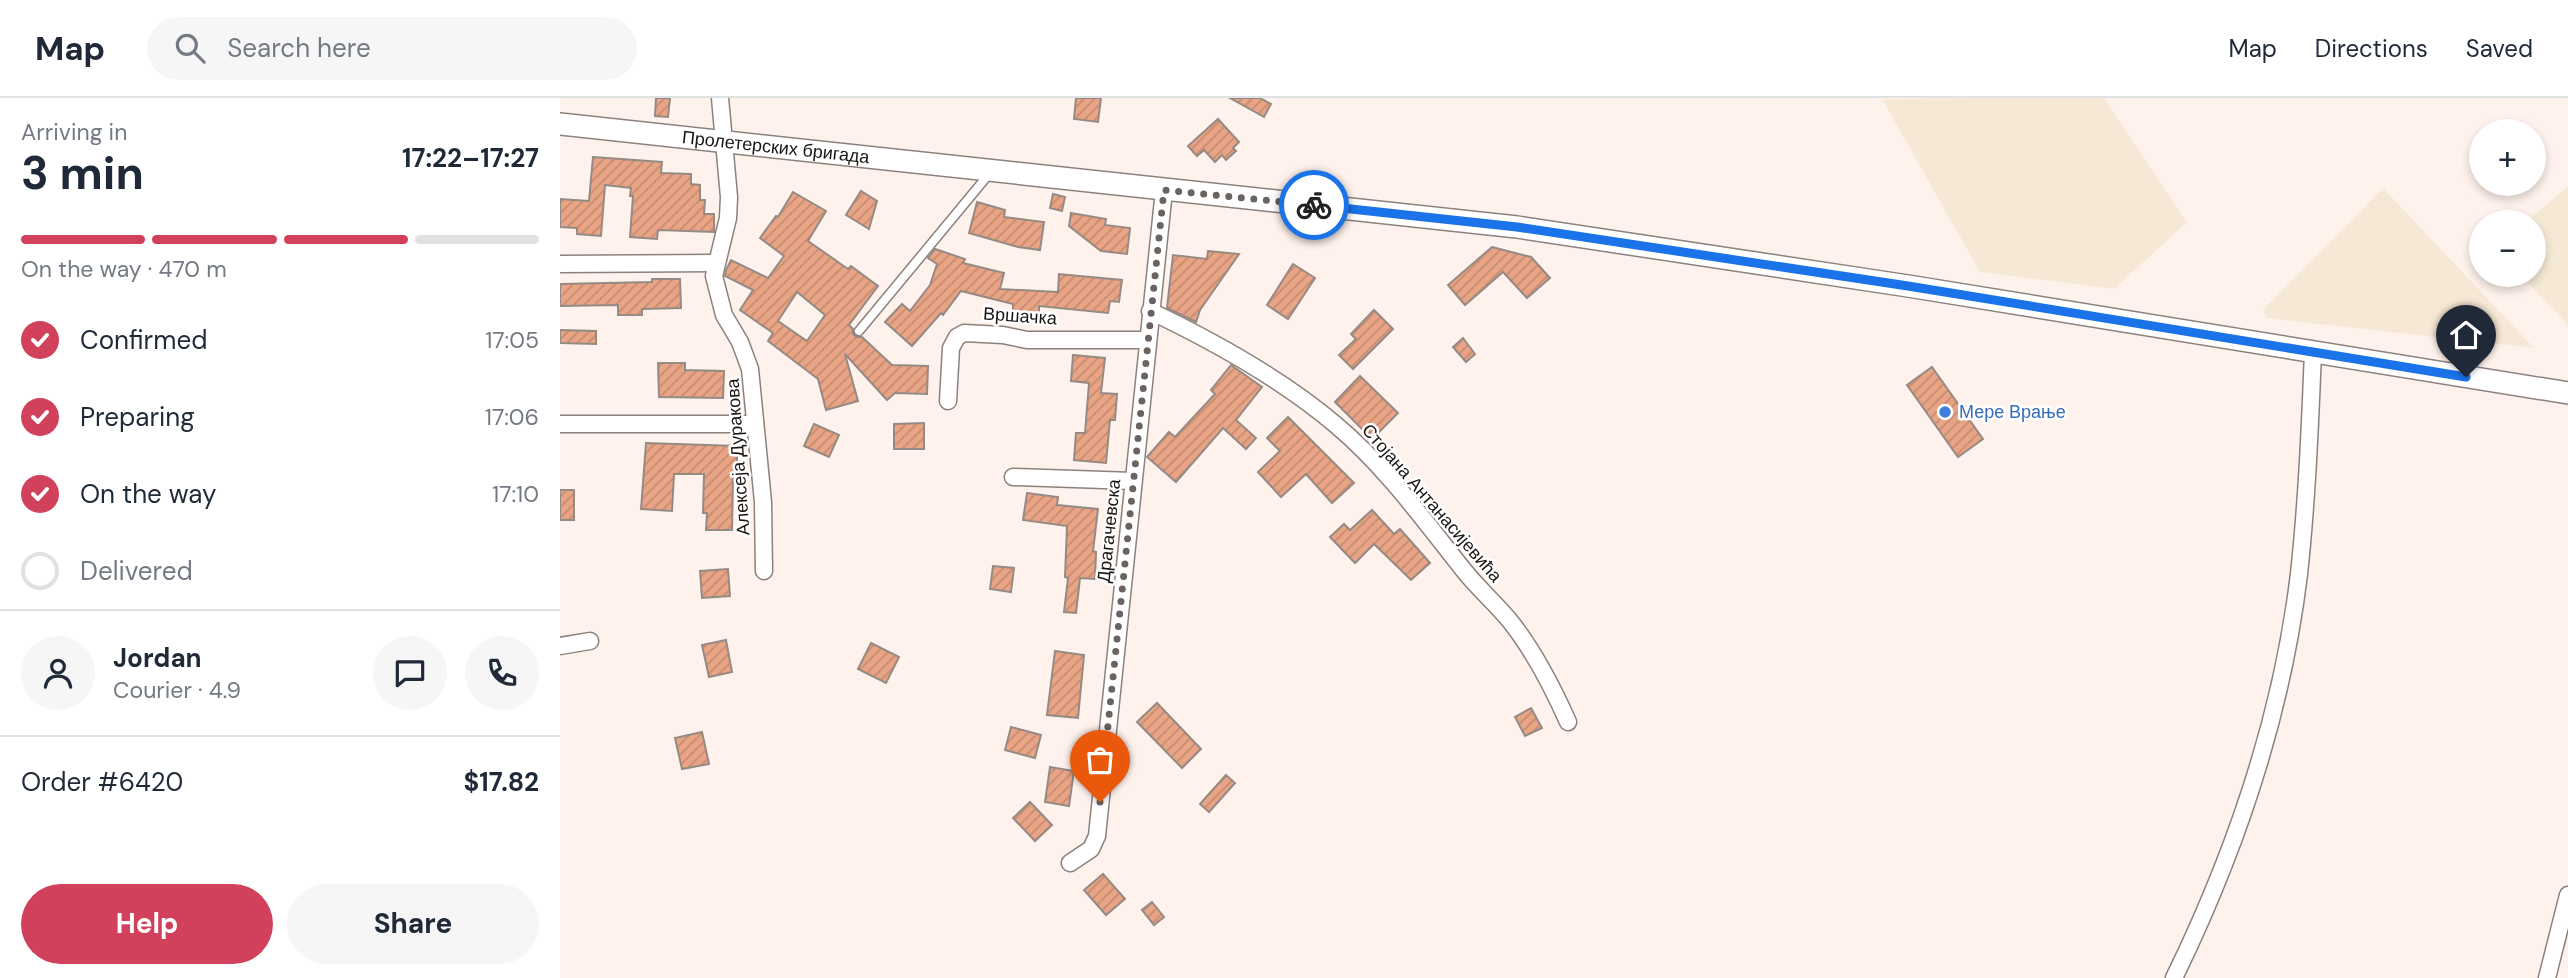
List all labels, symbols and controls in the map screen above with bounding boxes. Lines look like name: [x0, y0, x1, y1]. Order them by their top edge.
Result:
search box: [147, 17, 637, 80]
text: Map: [35, 27, 105, 70]
icon: search: [171, 29, 209, 67]
text: Search here: [227, 31, 371, 65]
text: Map: [2229, 33, 2277, 64]
text: Directions: [2315, 33, 2428, 64]
text: Saved: [2466, 33, 2533, 64]
text: Arriving in: [21, 117, 127, 147]
map controls: [2469, 119, 2546, 287]
button: +: [2469, 119, 2546, 196]
street label: Пролетерских бригада: [681, 125, 872, 169]
text: 17:22–17:27: [402, 141, 539, 175]
text: 3 min: [21, 143, 144, 203]
courier: [1279, 170, 1349, 240]
icon: bike: [1295, 186, 1333, 224]
button: −: [2469, 210, 2546, 287]
text: On the way · 470 m: [21, 254, 227, 284]
street label: Вршачка: [982, 301, 1059, 331]
pin: [2436, 305, 2496, 377]
icon: home: [2447, 316, 2485, 354]
icon: check: [21, 321, 59, 359]
text: Confirmed: [80, 323, 207, 357]
text: 17:05: [485, 325, 539, 355]
street label: Алексеја Дуракова: [720, 377, 755, 536]
icon: check: [21, 398, 59, 436]
text: Preparing: [80, 400, 195, 434]
place label: Мере Врање: [1959, 400, 2066, 424]
text: 17:06: [485, 402, 539, 432]
marker: Мере Врање: [1937, 404, 1953, 420]
street label: Стојана Антанасијевића: [1357, 419, 1508, 588]
icon: check: [21, 475, 59, 513]
text: On the way: [80, 477, 216, 511]
street label: Драгачевска: [1092, 477, 1126, 584]
text: 17:10: [492, 479, 539, 509]
text: Delivered: [80, 554, 193, 588]
button: person: [21, 636, 95, 710]
button: chat: [373, 636, 447, 710]
button: phone: [465, 636, 539, 710]
text: Jordan: [113, 641, 202, 675]
text: Courier · 4.9: [113, 675, 241, 705]
pin: [1070, 730, 1130, 802]
icon: bag: [1081, 741, 1119, 779]
text: Order #6420: [21, 765, 183, 799]
text: $17.82: [464, 765, 539, 799]
button: Help: [21, 884, 273, 964]
button: Share: [287, 884, 539, 964]

